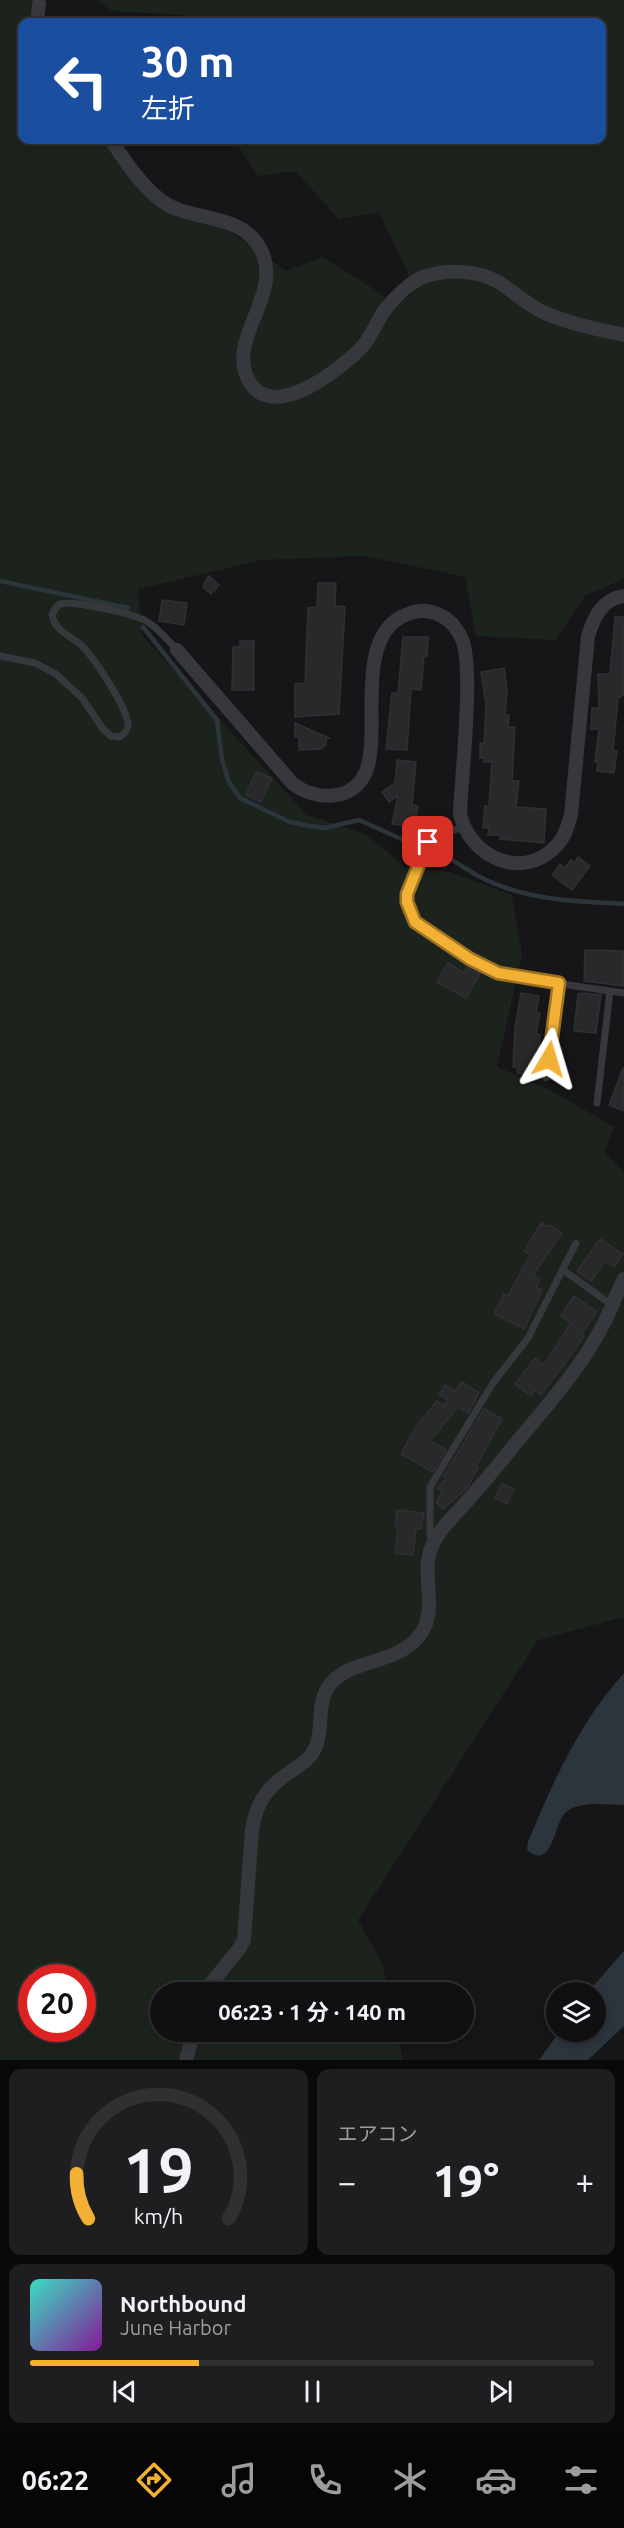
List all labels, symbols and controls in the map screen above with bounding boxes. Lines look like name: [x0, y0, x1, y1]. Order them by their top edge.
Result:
text: 30 m: [141, 38, 235, 85]
icon: left: [42, 42, 120, 120]
text: 左折: [141, 93, 195, 123]
pin: [402, 816, 453, 867]
icon: arrive: [411, 825, 444, 858]
position arrow: [517, 1027, 581, 1091]
speed limit sign: 20: [18, 1964, 96, 2042]
map controls: [546, 1982, 606, 2042]
button: layers: [546, 1982, 606, 2042]
text: 06:23 · 1 分 · 140 m: [218, 1999, 406, 2024]
text: エアコン: [338, 2122, 418, 2145]
text: 19: [123, 2135, 193, 2205]
text: 19°: [432, 2155, 499, 2206]
text: −: [338, 2163, 356, 2200]
text: +: [575, 2163, 594, 2200]
text: km/h: [133, 2204, 183, 2228]
text: Northbound: [120, 2291, 246, 2316]
text: June Harbor: [120, 2316, 231, 2339]
icon: previous: [108, 2375, 141, 2408]
icon: pause: [296, 2375, 329, 2408]
icon: next: [484, 2375, 517, 2408]
icon: directions: [133, 2459, 175, 2501]
icon: music: [218, 2459, 260, 2501]
icon: phone: [304, 2459, 346, 2501]
icon: climate: [389, 2459, 431, 2501]
icon: car: [475, 2459, 517, 2501]
icon: filters: [560, 2459, 602, 2501]
text: 06:22: [22, 2465, 89, 2495]

